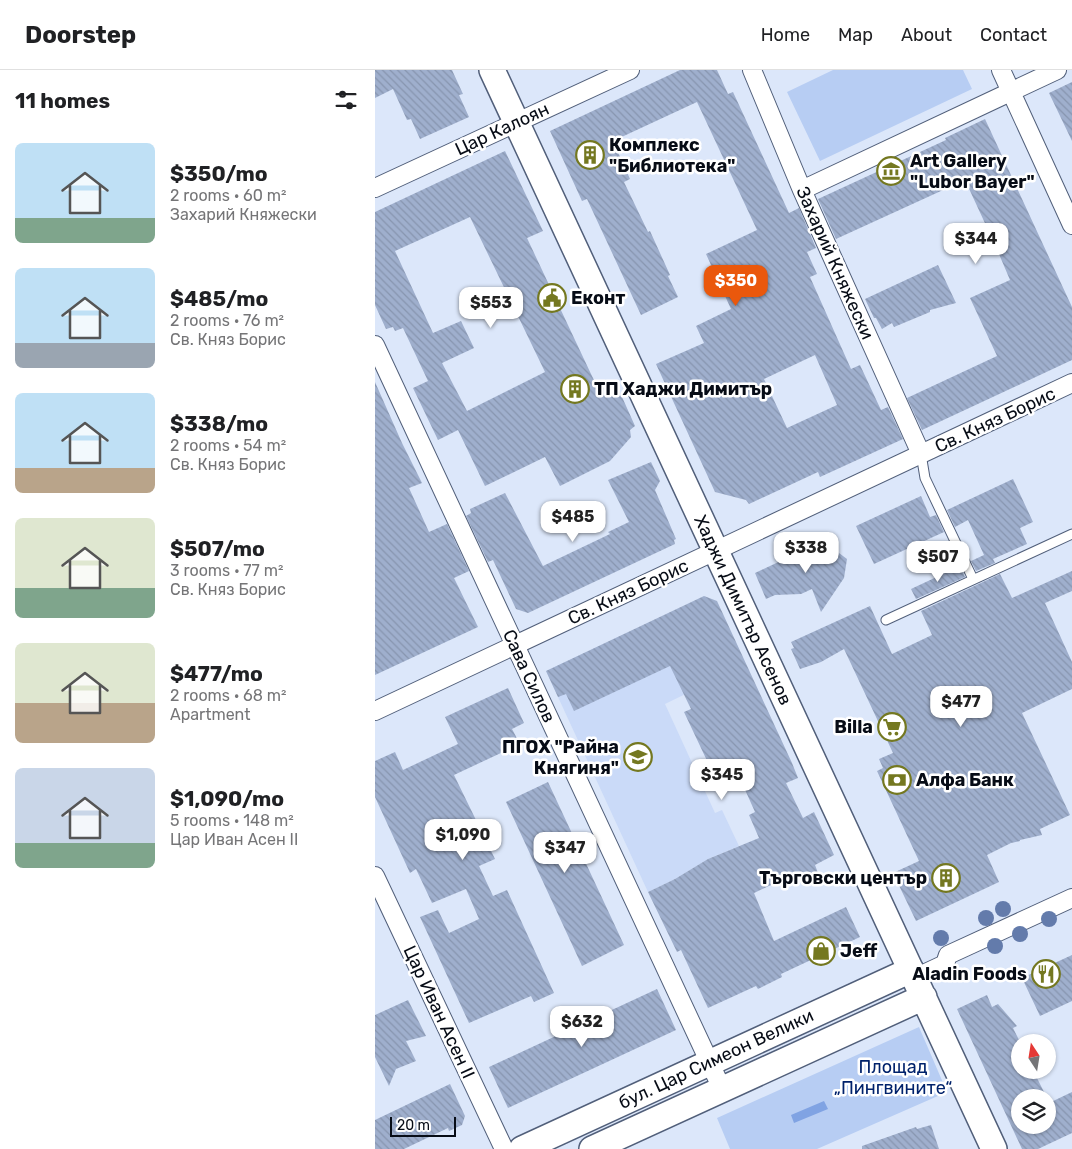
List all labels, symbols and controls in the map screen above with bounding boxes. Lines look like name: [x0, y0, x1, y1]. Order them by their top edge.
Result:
text: Doorstep: [25, 21, 136, 49]
text: Home: [761, 24, 810, 46]
text: Map: [838, 24, 873, 46]
text: About: [901, 24, 952, 46]
text: Contact: [980, 24, 1047, 46]
icon: filters: [332, 86, 360, 114]
text: 11 homes: [15, 88, 110, 113]
street label: Цар Калоян: [451, 98, 553, 160]
place label: Комплекс "Библиотека": [609, 134, 735, 177]
building icon: Комплекс "Библиотека": [575, 140, 605, 170]
place label: Art Gallery "Lubor Bayer": [910, 150, 1035, 193]
museum icon: Art Gallery "Lubor Bayer": [876, 156, 906, 186]
text: $350/mo: [170, 161, 268, 186]
icon: home: [55, 163, 115, 223]
street label: Захарий Княжески: [791, 183, 879, 343]
text: 2 rooms · 60 m²: [170, 186, 287, 205]
text: Захарий Княжески: [170, 205, 317, 224]
pin: $344: [946, 222, 1006, 265]
text: $344: [954, 229, 998, 248]
pin: $350: [706, 264, 766, 307]
text: $350: [715, 271, 757, 290]
public building icon: Еконт: [537, 283, 567, 313]
text: $485/mo: [170, 286, 268, 311]
pin: $553: [461, 286, 521, 329]
place label: Еконт: [571, 287, 625, 309]
icon: home: [55, 288, 115, 348]
text: $553: [470, 293, 512, 312]
text: 2 rooms · 76 m²: [170, 311, 284, 330]
text: Св. Княз Борис: [170, 330, 286, 349]
building icon: ТП Хаджи Димитър: [560, 374, 590, 404]
place label: ТП Хаджи Димитър: [594, 378, 772, 400]
street label: Св. Княз Борис: [931, 382, 1059, 458]
text: $338/mo: [170, 411, 268, 436]
icon: home: [55, 413, 115, 473]
text: 2 rooms · 54 m²: [170, 436, 286, 455]
text: Св. Княз Борис: [170, 455, 286, 474]
pin: $485: [543, 500, 603, 543]
text: $485: [552, 507, 594, 526]
street label: Хаджи Димитър Асенов: [689, 512, 797, 708]
pin: $338: [776, 532, 836, 574]
text: $507/mo: [170, 536, 265, 561]
icon: home: [55, 538, 115, 598]
text: $338: [785, 538, 827, 557]
pin: $507: [908, 540, 968, 583]
text: $507: [917, 547, 959, 566]
street label: Св. Княз Борис: [564, 554, 692, 630]
text: 3 rooms · 77 m²: [170, 561, 283, 580]
text: Св. Княз Борис: [170, 580, 286, 599]
street label: Сава Силов: [498, 626, 560, 726]
text: $477/mo: [170, 661, 263, 686]
icon: home: [55, 663, 115, 723]
text: 2 rooms · 68 m²: [170, 686, 287, 705]
pin: $477: [931, 686, 991, 728]
text: $477: [941, 692, 981, 711]
text: Apartment: [170, 705, 250, 724]
supermarket icon: Billa: [877, 712, 907, 742]
place label: Billa: [834, 716, 873, 738]
place label: ПГОХ "Райна Княгиня": [502, 736, 619, 779]
school or university icon: ПГОХ "Райна Княгиня": [623, 742, 653, 772]
pin: $345: [692, 758, 752, 801]
text: $345: [701, 765, 743, 784]
bank icon: Алфа Банк: [882, 765, 912, 795]
place label: Алфа Банк: [916, 769, 1014, 791]
text: $1,090/mo: [170, 786, 284, 811]
icon: home: [55, 788, 115, 848]
text: 5 rooms · 148 m²: [170, 811, 294, 830]
pin: $1,090: [422, 818, 504, 861]
text: $1,090: [436, 825, 491, 844]
text: Цар Иван Асен II: [170, 830, 298, 849]
pin: $347: [535, 832, 595, 874]
text: $347: [545, 838, 585, 857]
building icon: Търговски център: [931, 863, 961, 893]
place label: Търговски център: [759, 867, 927, 889]
shop icon: Jeff: [806, 936, 836, 966]
place label: Jeff: [840, 940, 878, 962]
street label: Цар Иван Асен II: [399, 942, 479, 1082]
restaurant icon: Aladin Foods: [1031, 959, 1061, 989]
place label: Aladin Foods: [912, 963, 1027, 985]
street label: бул. Цар Симеон Велики: [615, 1004, 817, 1114]
pin: $632: [552, 1006, 612, 1048]
text: $632: [561, 1012, 603, 1031]
north arrow: [1011, 1034, 1056, 1079]
map controls: [1011, 1034, 1056, 1134]
park label: Площад „Пингвините“: [834, 1056, 952, 1099]
button: layers: [1011, 1089, 1056, 1134]
scale bar: [390, 1114, 456, 1137]
text: 20 m: [397, 1117, 430, 1134]

